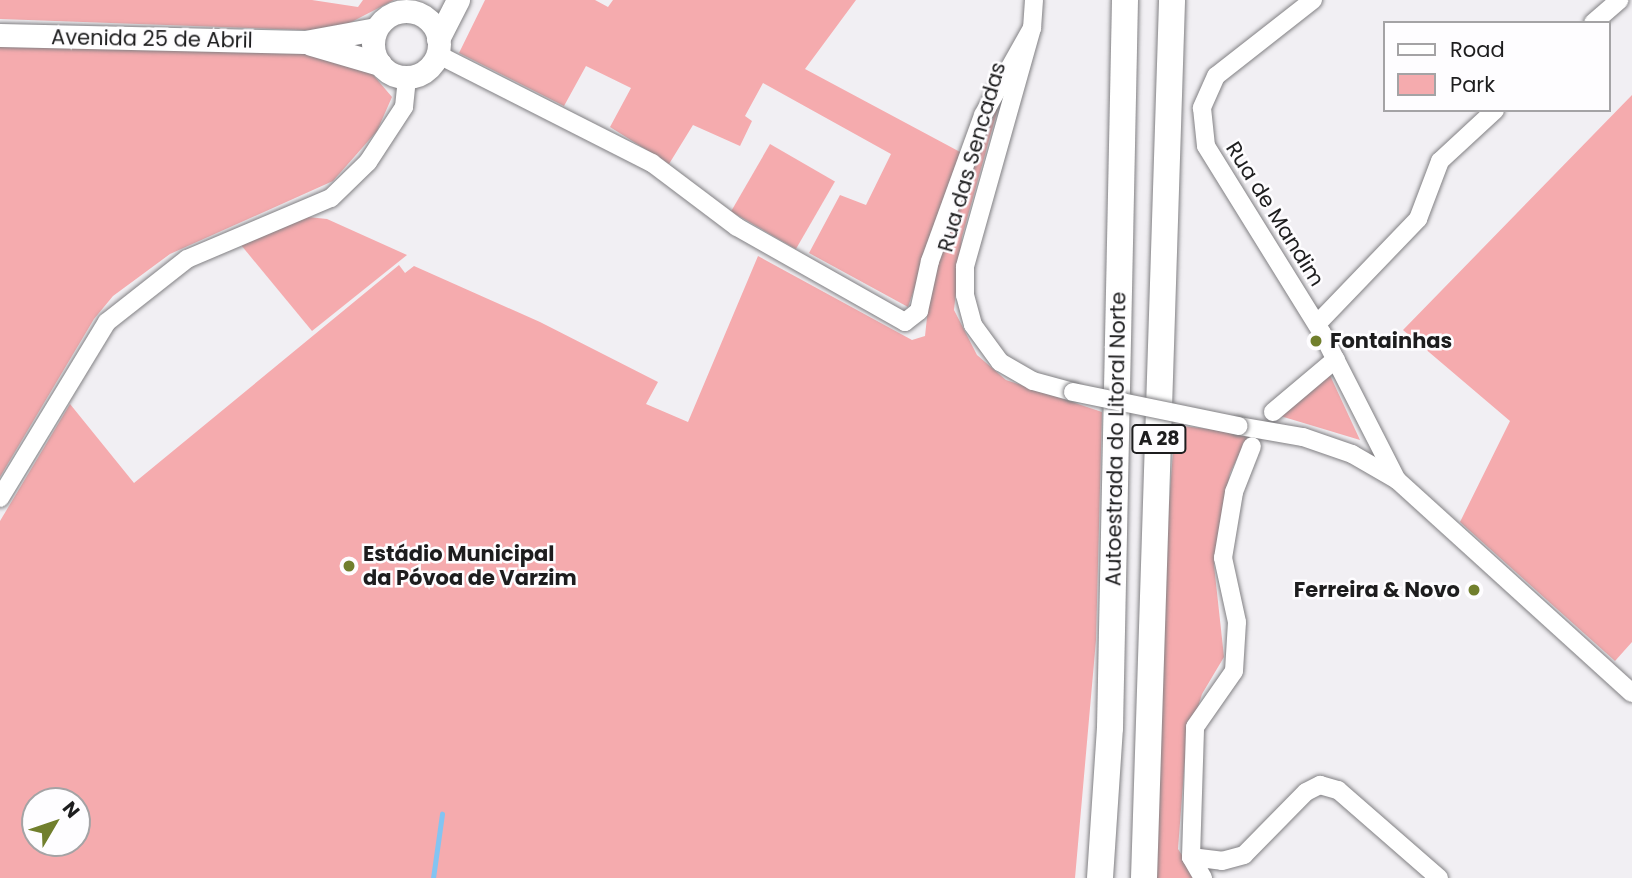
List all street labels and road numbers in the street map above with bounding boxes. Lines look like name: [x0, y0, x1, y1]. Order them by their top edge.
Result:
street label: Avenida 25 de Abril: [51, 25, 253, 53]
street label: Rua das Sencadas: [933, 59, 1011, 255]
street label: Rua de Mandim: [1220, 137, 1330, 291]
street label: Autoestrada do Litoral Norte: [1101, 292, 1131, 586]
road number: A 28: [1131, 424, 1187, 454]

